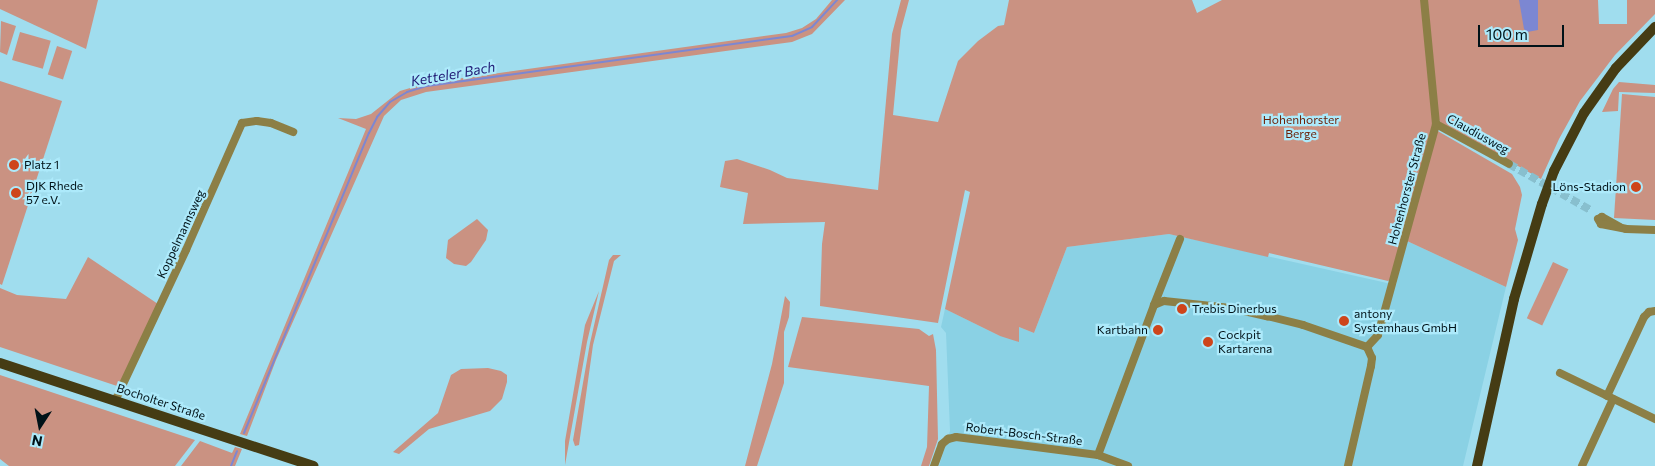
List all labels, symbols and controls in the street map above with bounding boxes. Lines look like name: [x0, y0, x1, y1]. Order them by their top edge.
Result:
scale bar: [1480, 15, 1566, 47]
text: 100 m: [1486, 25, 1528, 43]
water label: Ketteler Bach: [410, 58, 496, 90]
street label: Claudiusweg: [1445, 111, 1511, 157]
park label: Hohenhorster Berge: [1263, 113, 1339, 141]
street label: Hohenhorster Straße: [1385, 132, 1429, 246]
place label: Platz 1: [24, 158, 59, 172]
marker: Platz 1: [8, 159, 20, 171]
place label: DJK Rhede 57 e.V.: [26, 179, 83, 207]
place label: Löns-Stadion: [1552, 180, 1626, 194]
marker: Löns-Stadion: [1630, 181, 1642, 193]
marker: DJK Rhede 57 e.V.: [10, 187, 22, 199]
street label: Koppelmannsweg: [154, 187, 208, 281]
place label: Trebis Dinerbus: [1192, 302, 1277, 316]
marker: Trebis Dinerbus: [1176, 303, 1188, 315]
place label: antony Systemhaus GmbH: [1354, 307, 1457, 335]
marker: antony Systemhaus GmbH: [1338, 315, 1350, 327]
place label: Kartbahn: [1097, 323, 1148, 337]
marker: Kartbahn: [1152, 324, 1164, 336]
place label: Cockpit Kartarena: [1218, 328, 1272, 356]
marker: Cockpit Kartarena: [1202, 336, 1214, 348]
street label: Bocholter Straße: [115, 381, 207, 423]
north arrow: [15, 401, 65, 451]
street label: Robert-Bosch-Straße: [965, 420, 1083, 448]
text: N: [30, 432, 44, 451]

